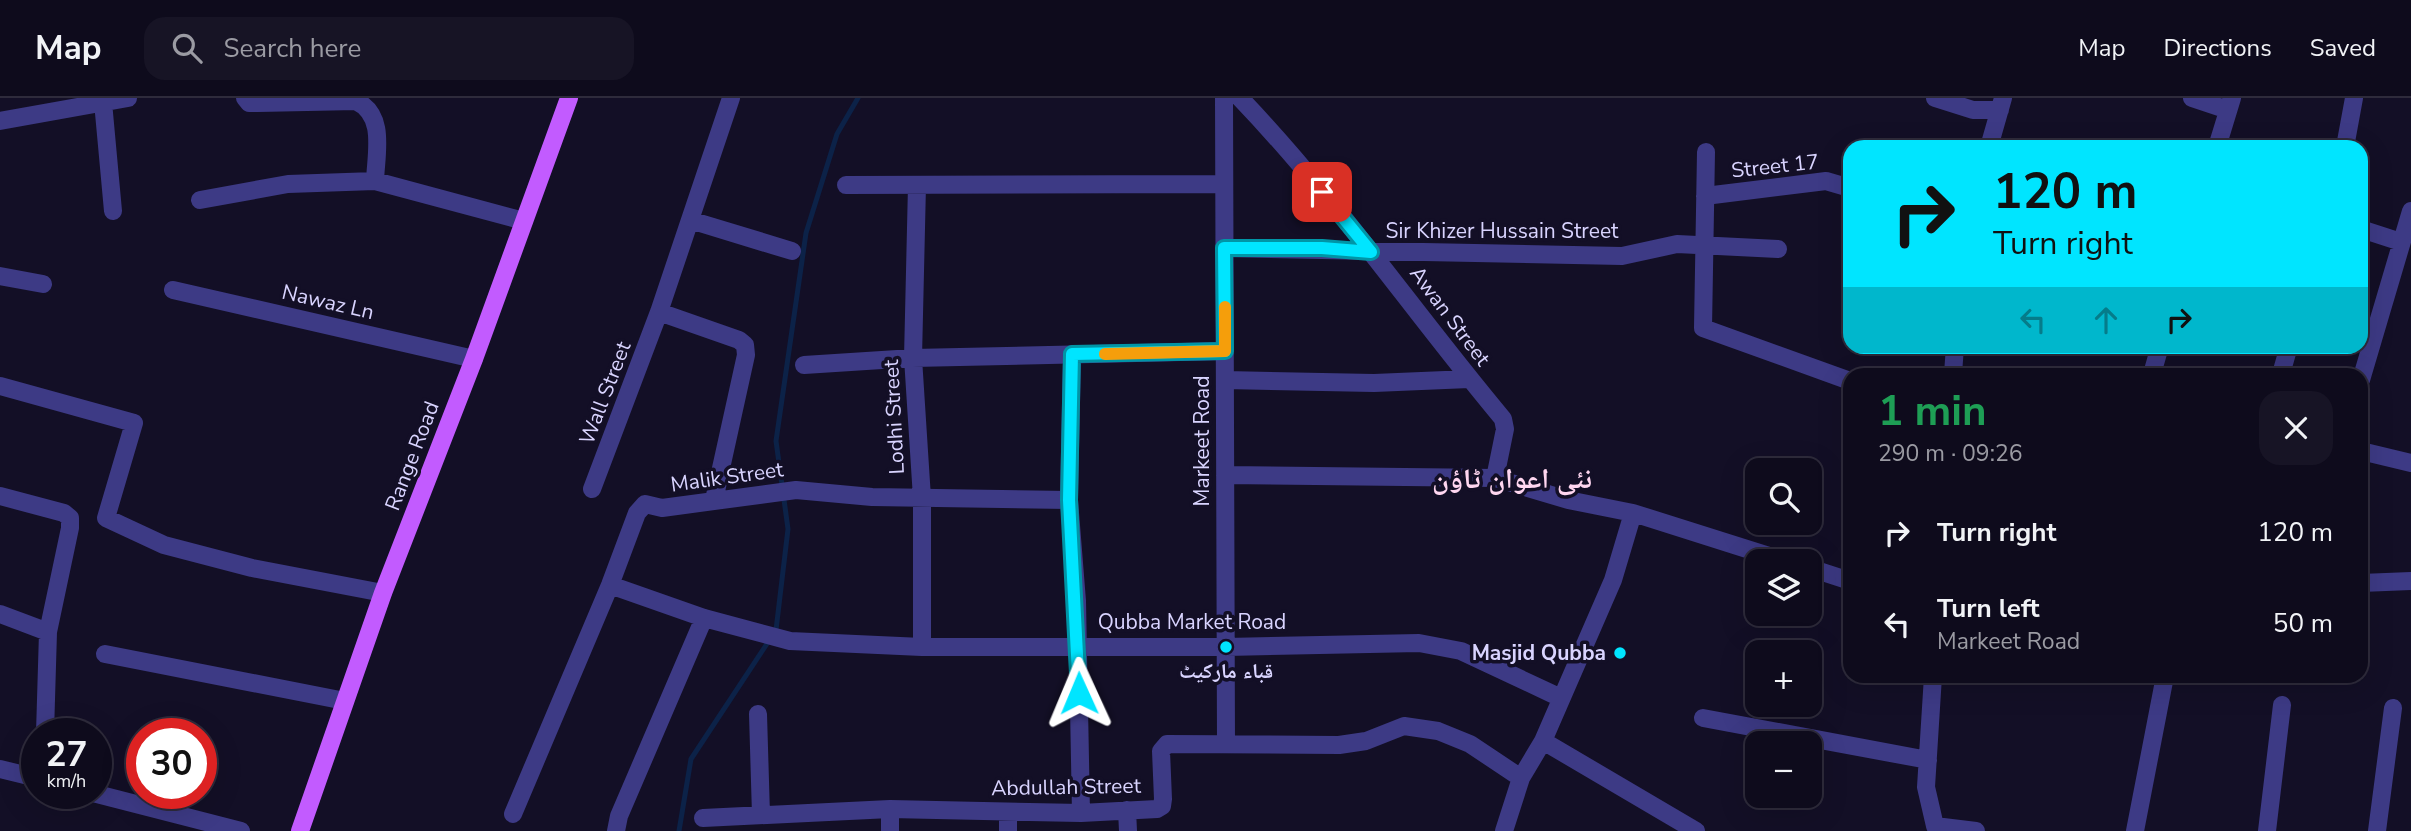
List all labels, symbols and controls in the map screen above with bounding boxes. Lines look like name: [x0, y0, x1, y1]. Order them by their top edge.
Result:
search box: [144, 17, 634, 80]
text: Map: [35, 26, 102, 71]
icon: search: [168, 29, 206, 67]
text: Search here: [224, 31, 361, 66]
text: Map: [2078, 32, 2125, 64]
text: Directions: [2163, 32, 2272, 64]
text: Saved: [2310, 32, 2376, 64]
street label: Street 17: [1730, 147, 1820, 185]
text: 120 m: [1993, 158, 2137, 225]
pin: [1292, 162, 1352, 222]
icon: right: [1878, 168, 1969, 259]
icon: arrive: [1303, 173, 1341, 211]
street label: Sir Khizer Hussain Street: [1386, 217, 1619, 245]
text: Turn right: [1993, 222, 2133, 265]
street label: Awan Street: [1403, 260, 1497, 372]
street label: Nawaz Ln: [279, 278, 377, 326]
icon: left: [2014, 301, 2052, 339]
icon: ahead: [2087, 301, 2125, 339]
icon: right: [2160, 301, 2198, 339]
street label: Wall Street: [573, 337, 638, 449]
street label: Lodhi Street: [877, 358, 911, 475]
street label: Markeet Road: [1188, 376, 1216, 506]
text: 1 min: [1878, 383, 1987, 440]
button: close: [2259, 391, 2333, 465]
street label: Range Road: [378, 397, 446, 515]
text: 290 m · 09:26: [1878, 438, 2023, 469]
street label: Malik Street: [669, 455, 786, 499]
map controls: [1745, 458, 1822, 808]
button: search: [1745, 458, 1822, 535]
district label: نئی اعوان ٹاؤن: [1432, 460, 1592, 498]
icon: right: [1878, 514, 1916, 552]
text: Turn right: [1937, 515, 2056, 550]
text: 120 m: [2257, 515, 2333, 550]
button: layers: [1745, 549, 1822, 626]
text: Turn left: [1937, 591, 2040, 626]
icon: left: [1878, 605, 1916, 643]
text: 50 m: [2273, 606, 2333, 641]
street label: Qubba Market Road: [1098, 608, 1286, 636]
text: Markeet Road: [1937, 626, 2080, 657]
marker: قباء مارکیٹ: [1218, 639, 1234, 655]
place label: Masjid Qubba: [1472, 639, 1606, 667]
button: +: [1745, 640, 1822, 717]
marker: Masjid Qubba: [1612, 645, 1628, 661]
position arrow: [1042, 656, 1116, 730]
place label: قباء مارکیٹ: [1179, 657, 1273, 685]
speed limit sign: 30: [126, 718, 217, 809]
text: 27: [45, 731, 88, 778]
button: −: [1745, 731, 1822, 808]
text: km/h: [47, 769, 86, 793]
street label: Abdullah Street: [991, 772, 1142, 802]

